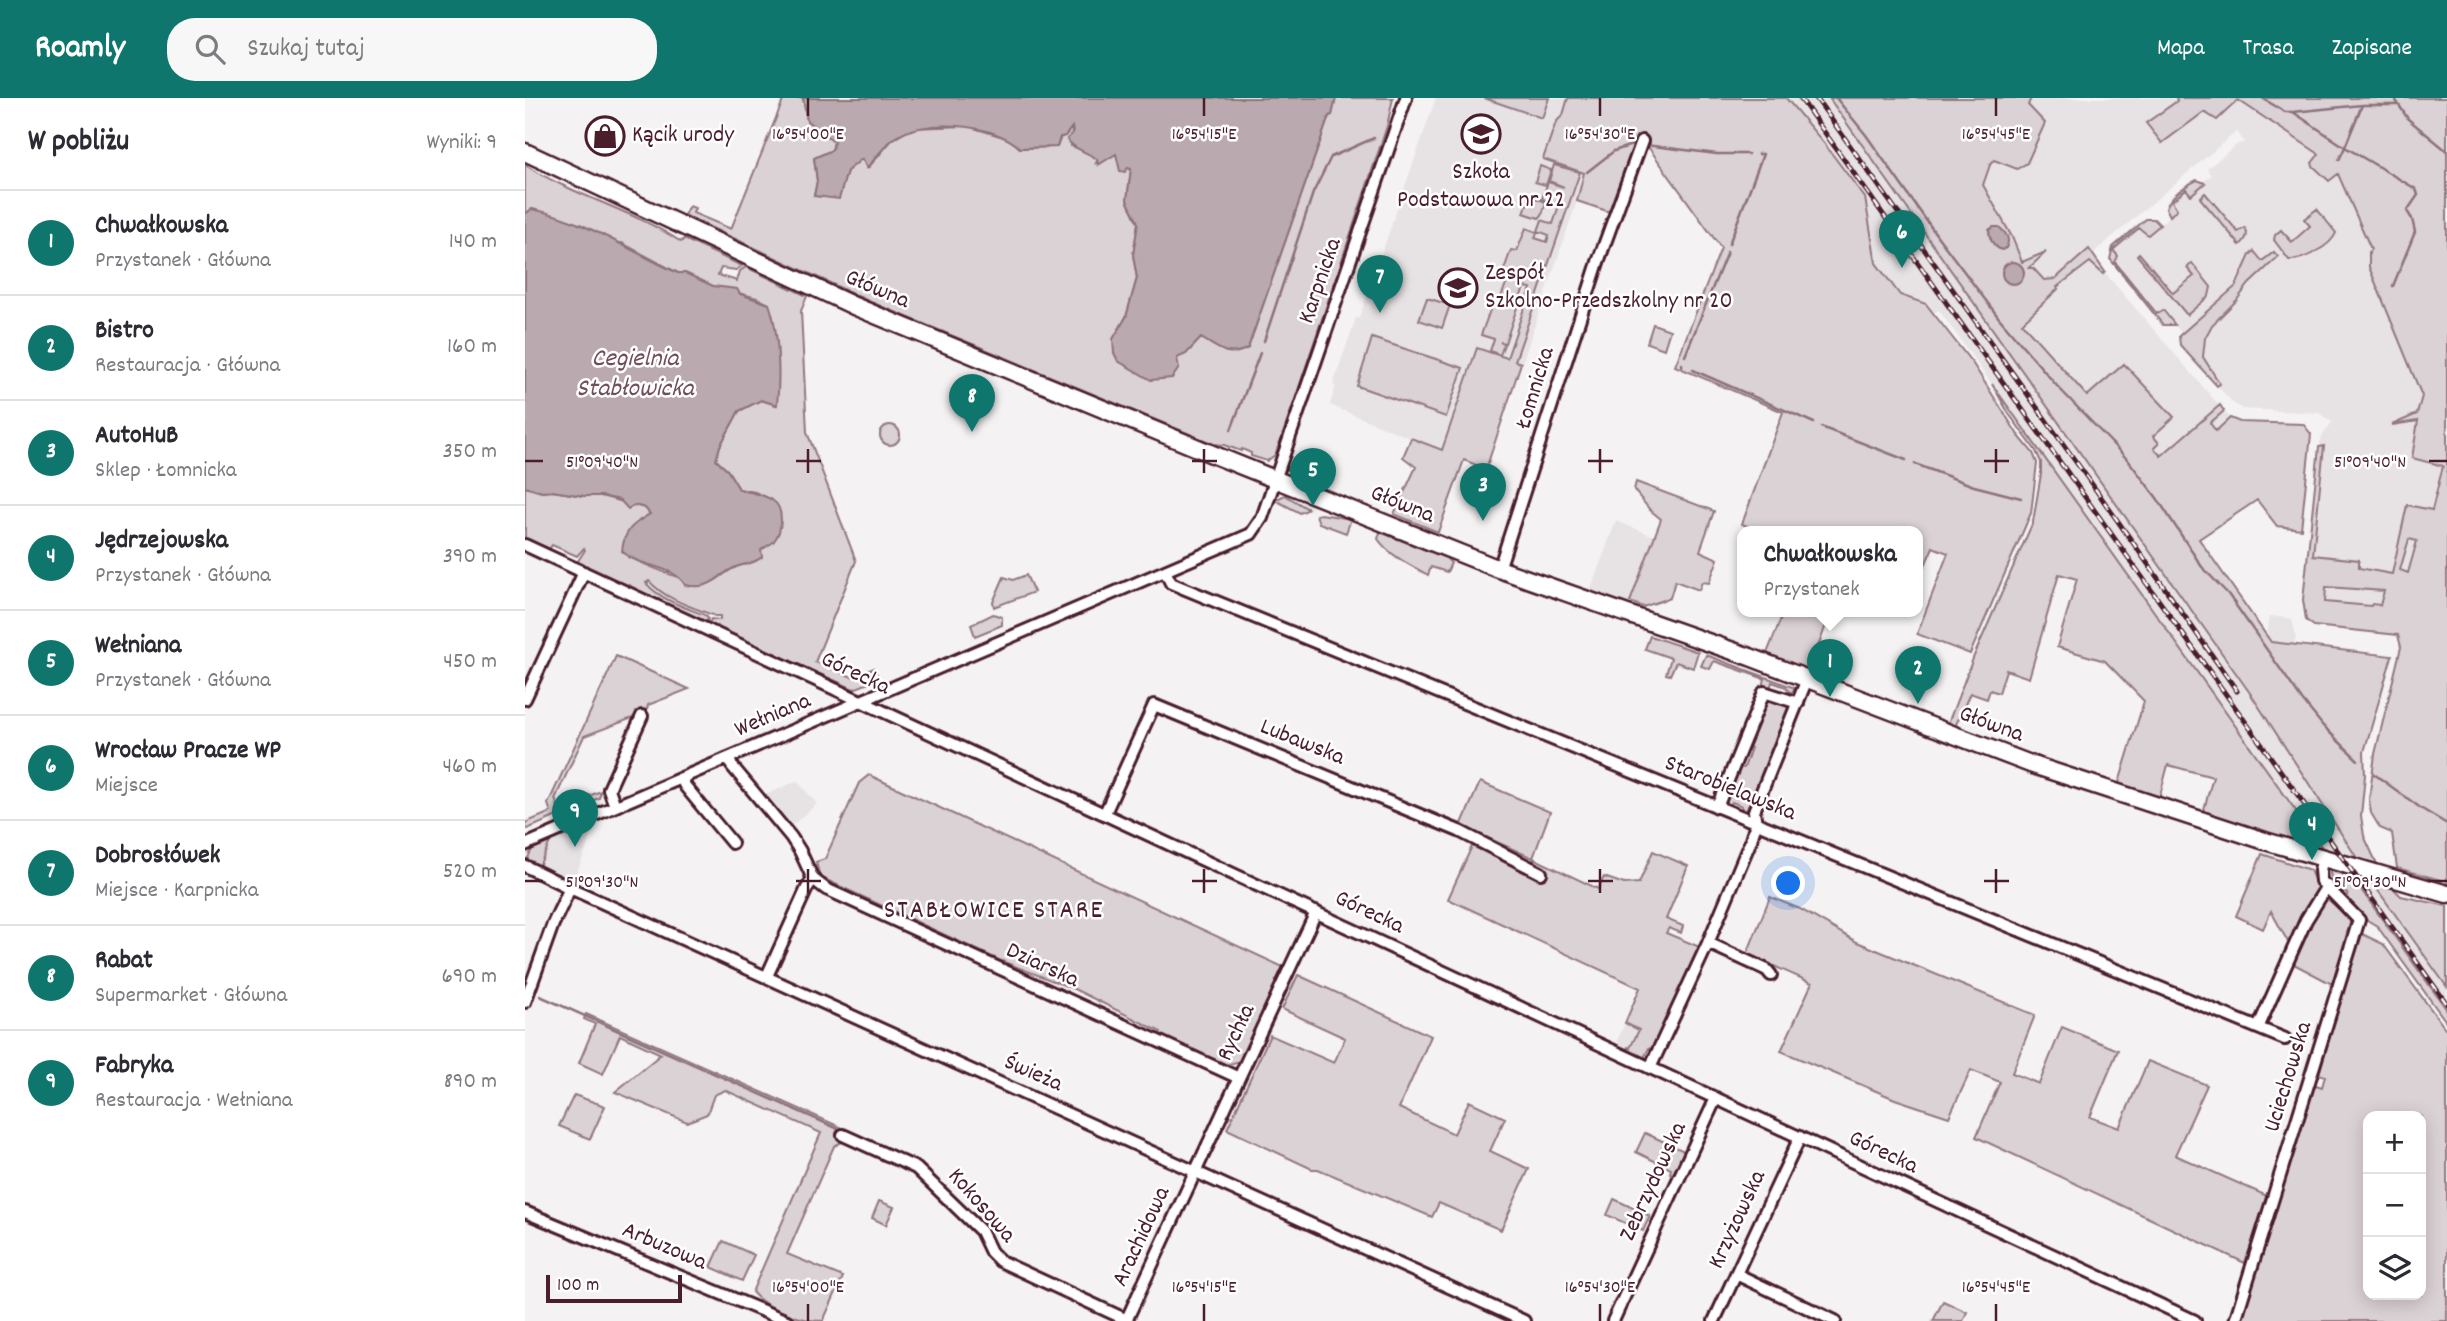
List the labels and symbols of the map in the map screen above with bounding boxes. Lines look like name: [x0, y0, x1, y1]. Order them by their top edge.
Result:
school or university icon: Szkoła Podstawowa nr 22: [1460, 113, 1502, 155]
shop icon: Kącik urody: [584, 115, 626, 157]
place label: Kącik urody: [632, 119, 735, 153]
text: 16°54'00"E: [772, 123, 844, 148]
text: 16°54'15"E: [1172, 123, 1236, 148]
text: 16°54'30"E: [1565, 123, 1635, 148]
text: 16°54'45"E: [1962, 123, 2030, 148]
place label: Szkoła Podstawowa nr 22: [1397, 156, 1565, 218]
pin: 6: [1879, 210, 1925, 268]
street label: Karpnicka: [1291, 233, 1352, 328]
pin: 7: [1357, 255, 1403, 313]
place label: Zespół Szkolno-Przedszkolny nr 20: [1485, 257, 1732, 319]
street label: Główna: [840, 261, 915, 319]
school or university icon: Zespół Szkolno-Przedszkolny nr 20: [1437, 267, 1479, 309]
water label: Cegielnia Stabłowicka: [576, 341, 696, 408]
street label: Łomnicka: [1507, 342, 1565, 434]
pin: 8: [949, 374, 995, 432]
pin: 5: [1290, 448, 1336, 506]
text: 51°09'40"N: [566, 451, 638, 476]
text: 51°09'40"N: [2334, 451, 2406, 476]
pin: 3: [1460, 463, 1506, 521]
street label: Główna: [1365, 477, 1440, 534]
pin: 1: [1807, 639, 1853, 697]
street label: Górecka: [815, 643, 896, 705]
pin: 2: [1895, 646, 1941, 704]
street label: Wełniana: [730, 685, 817, 747]
street label: Główna: [1954, 698, 2029, 753]
street label: Lubawska: [1255, 711, 1350, 776]
street label: Starobielawska: [1659, 747, 1802, 831]
pin: 9: [552, 789, 598, 847]
pin: 4: [2289, 802, 2335, 860]
your location: [1771, 866, 1805, 900]
text: 51°09'30"N: [566, 871, 638, 896]
text: 51°09'30"N: [2334, 871, 2406, 896]
street label: Górecka: [1329, 882, 1410, 944]
district label: STABŁOWICE STARE: [884, 893, 1104, 930]
street label: Dziarska: [1000, 934, 1085, 998]
street label: Rychła: [1209, 998, 1265, 1067]
street label: Uciechowska: [2256, 1017, 2322, 1137]
street label: Świeża: [998, 1046, 1068, 1102]
street label: Zebrzydowska: [1612, 1116, 1697, 1247]
street label: Górecka: [1843, 1122, 1924, 1184]
street label: Kokosowa: [939, 1161, 1024, 1252]
street label: Krzyżowska: [1700, 1164, 1776, 1275]
street label: Arachidowa: [1104, 1181, 1180, 1293]
street label: Arbuzowa: [616, 1214, 712, 1280]
scale bar: [546, 1272, 683, 1304]
text: 16°54'00"E: [772, 1276, 844, 1301]
text: 16°54'15"E: [1172, 1276, 1236, 1301]
text: 16°54'30"E: [1565, 1276, 1635, 1301]
text: 16°54'45"E: [1962, 1276, 2030, 1301]

